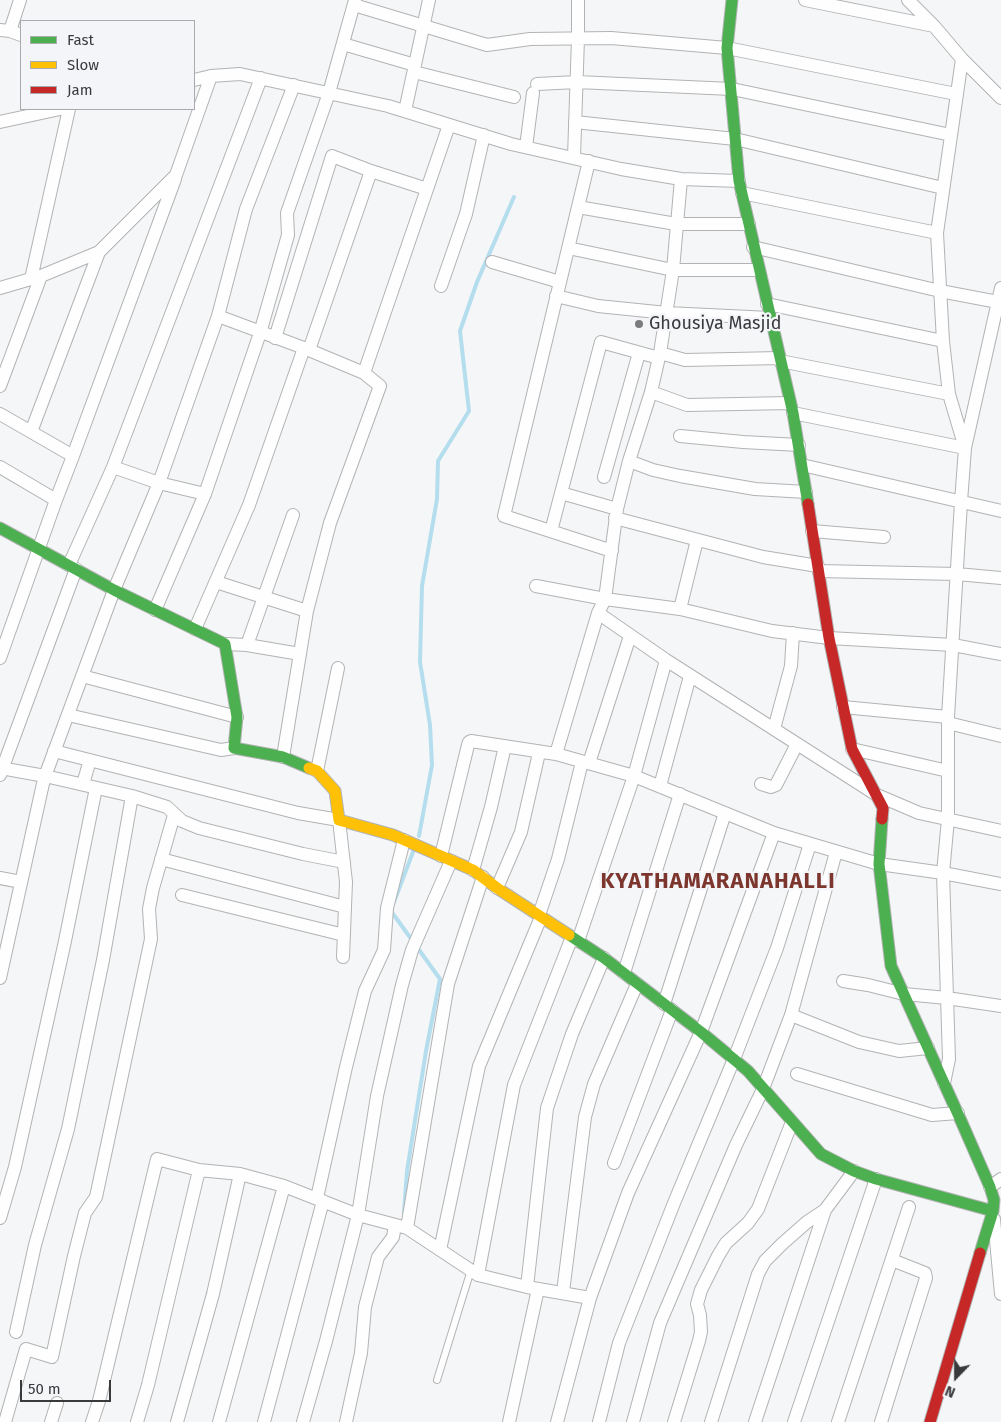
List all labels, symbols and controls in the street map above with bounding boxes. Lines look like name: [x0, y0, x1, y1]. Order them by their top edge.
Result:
legend: [20, 20, 195, 110]
text: Fast: [67, 31, 94, 49]
text: Slow: [67, 56, 99, 74]
text: Jam: [67, 81, 93, 99]
place label: Ghousiya Masjid: [649, 313, 781, 335]
marker: Ghousiya Masjid: [633, 318, 645, 330]
district label: KYATHAMARANAHALLI: [598, 869, 838, 895]
north arrow: [931, 1352, 981, 1402]
scale bar: [22, 1370, 114, 1402]
text: 50 m: [28, 1380, 61, 1398]
text: N: [943, 1382, 958, 1401]

